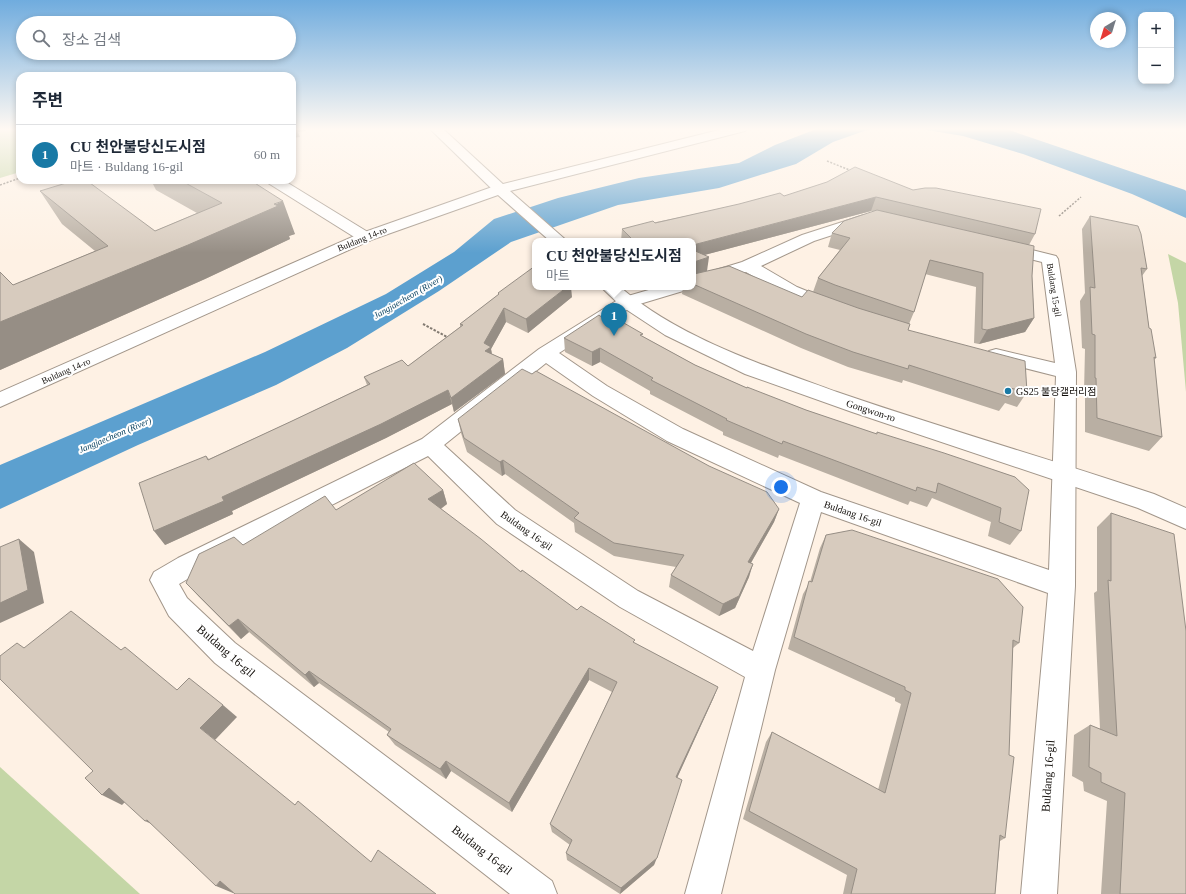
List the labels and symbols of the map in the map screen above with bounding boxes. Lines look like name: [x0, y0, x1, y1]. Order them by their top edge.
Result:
north arrow: [1090, 12, 1126, 48]
street label: Buldang 14-ro: [336, 224, 389, 253]
street label: Buldang 15-gil: [1045, 262, 1063, 318]
water label: Jangjaecheon (River): [372, 273, 444, 321]
pin: 1: [601, 303, 627, 336]
street label: Buldang 14-ro: [40, 356, 92, 386]
marker: GS25 불당갤러리점: [1003, 386, 1013, 396]
place label: GS25 불당갤러리점: [1016, 386, 1096, 397]
street label: Gongwon-ro: [845, 397, 897, 424]
water label: Jangjaecheon (River): [77, 415, 153, 455]
your location: [771, 477, 791, 497]
street label: Buldang 16-gil: [823, 498, 883, 529]
street label: Buldang 16-gil: [499, 509, 555, 552]
street label: Buldang 16-gil: [194, 622, 258, 680]
street label: Buldang 16-gil: [1038, 739, 1058, 813]
street label: Buldang 16-gil: [449, 822, 515, 878]

